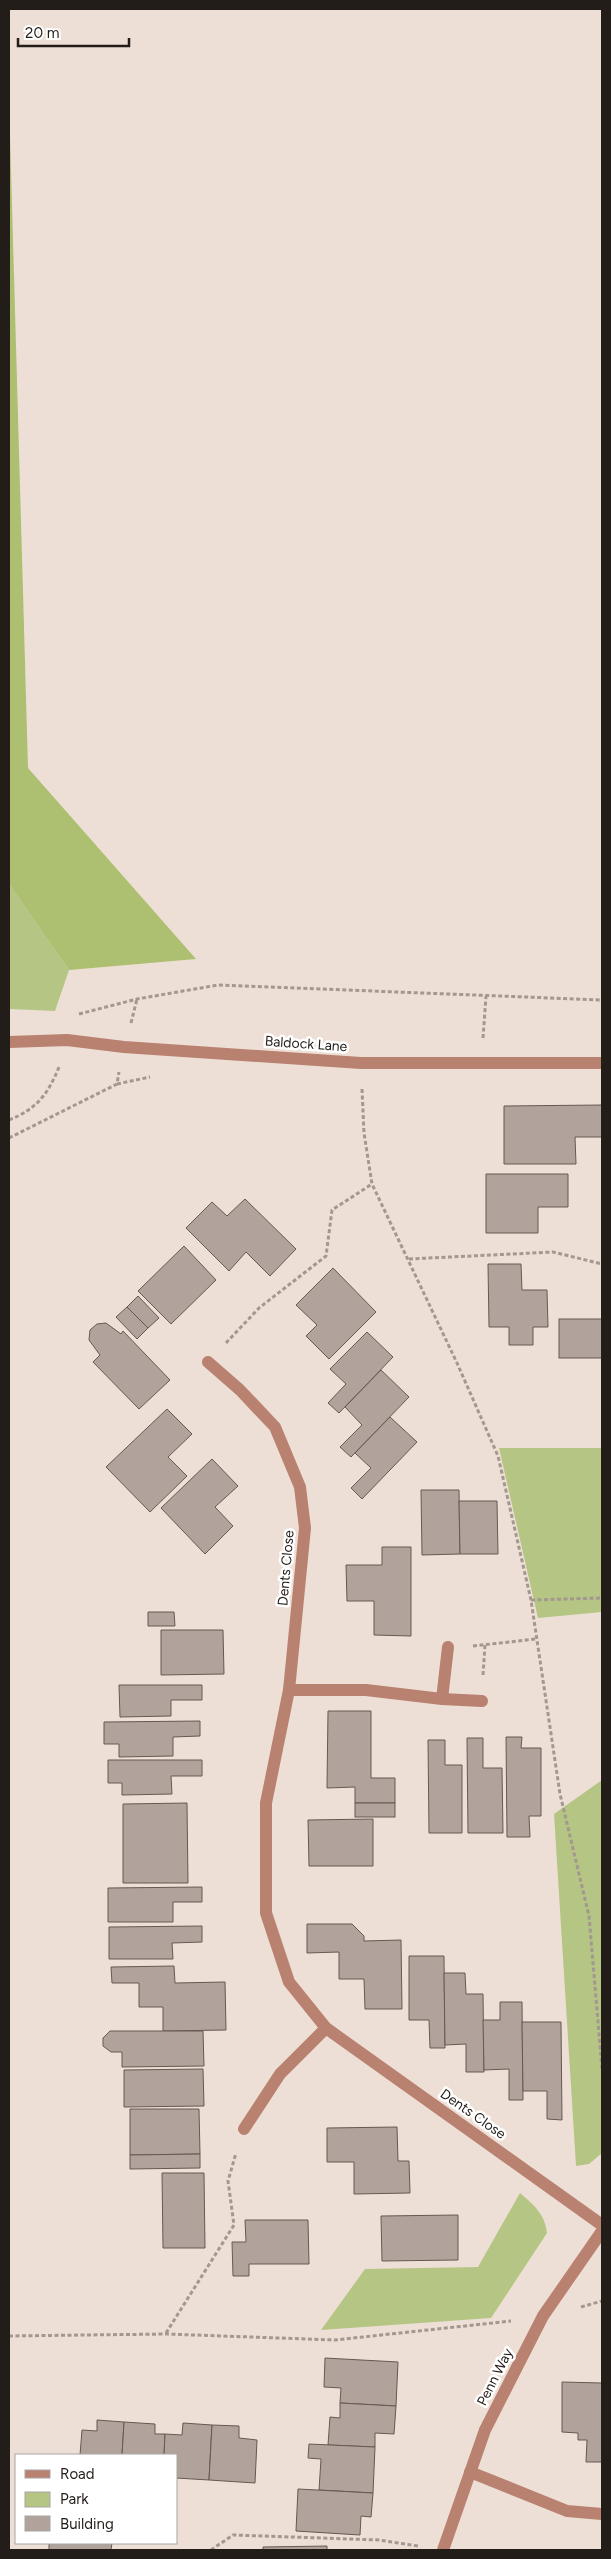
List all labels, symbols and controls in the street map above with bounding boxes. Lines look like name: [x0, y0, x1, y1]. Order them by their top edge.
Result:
scale bar: [18, 15, 129, 47]
text: 20 m: [25, 24, 59, 42]
street label: Baldock Lane: [264, 1033, 348, 1055]
street label: Dents Close: [274, 1529, 298, 1607]
street label: Dents Close: [437, 2085, 509, 2143]
street label: Penn Way: [473, 2345, 517, 2408]
legend: [15, 2454, 178, 2544]
text: Road: [60, 2465, 95, 2483]
text: Park: [60, 2490, 89, 2508]
text: Building: [60, 2515, 114, 2533]

